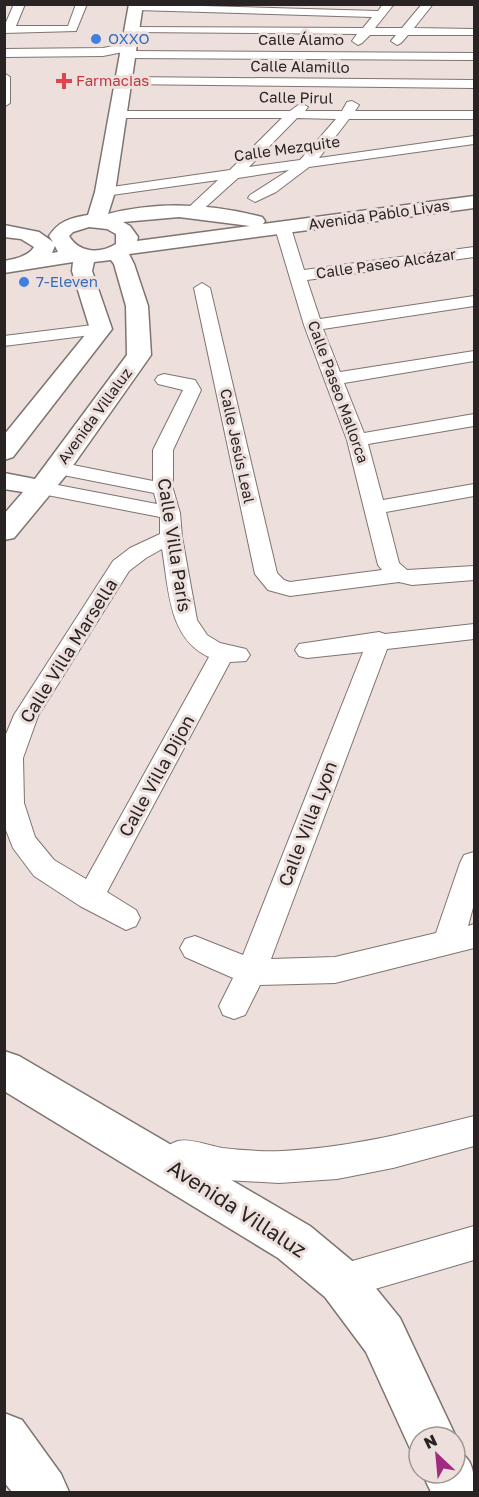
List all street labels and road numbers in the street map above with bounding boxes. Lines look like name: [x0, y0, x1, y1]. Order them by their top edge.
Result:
street label: Calle Álamo: [258, 30, 344, 48]
street label: Calle Alamillo: [250, 56, 350, 76]
street label: Calle Pirul: [259, 87, 333, 107]
street label: Calle Mezquite: [233, 132, 341, 164]
street label: Avenida Pablo Livas: [307, 195, 451, 233]
street label: Calle Paseo Alcázar: [315, 244, 457, 282]
street label: Calle Paseo Mallorca: [305, 318, 373, 465]
street label: Avenida Villaluz: [53, 364, 135, 467]
street label: Calle Jesús Leal: [217, 387, 259, 505]
street label: Calle Villa París: [154, 476, 196, 613]
street label: Calle Villa Marsella: [15, 574, 121, 727]
street label: Calle Villa Dijon: [114, 711, 199, 840]
street label: Calle Villa Lyon: [273, 758, 341, 889]
street label: Avenida Villaluz: [163, 1154, 312, 1263]

